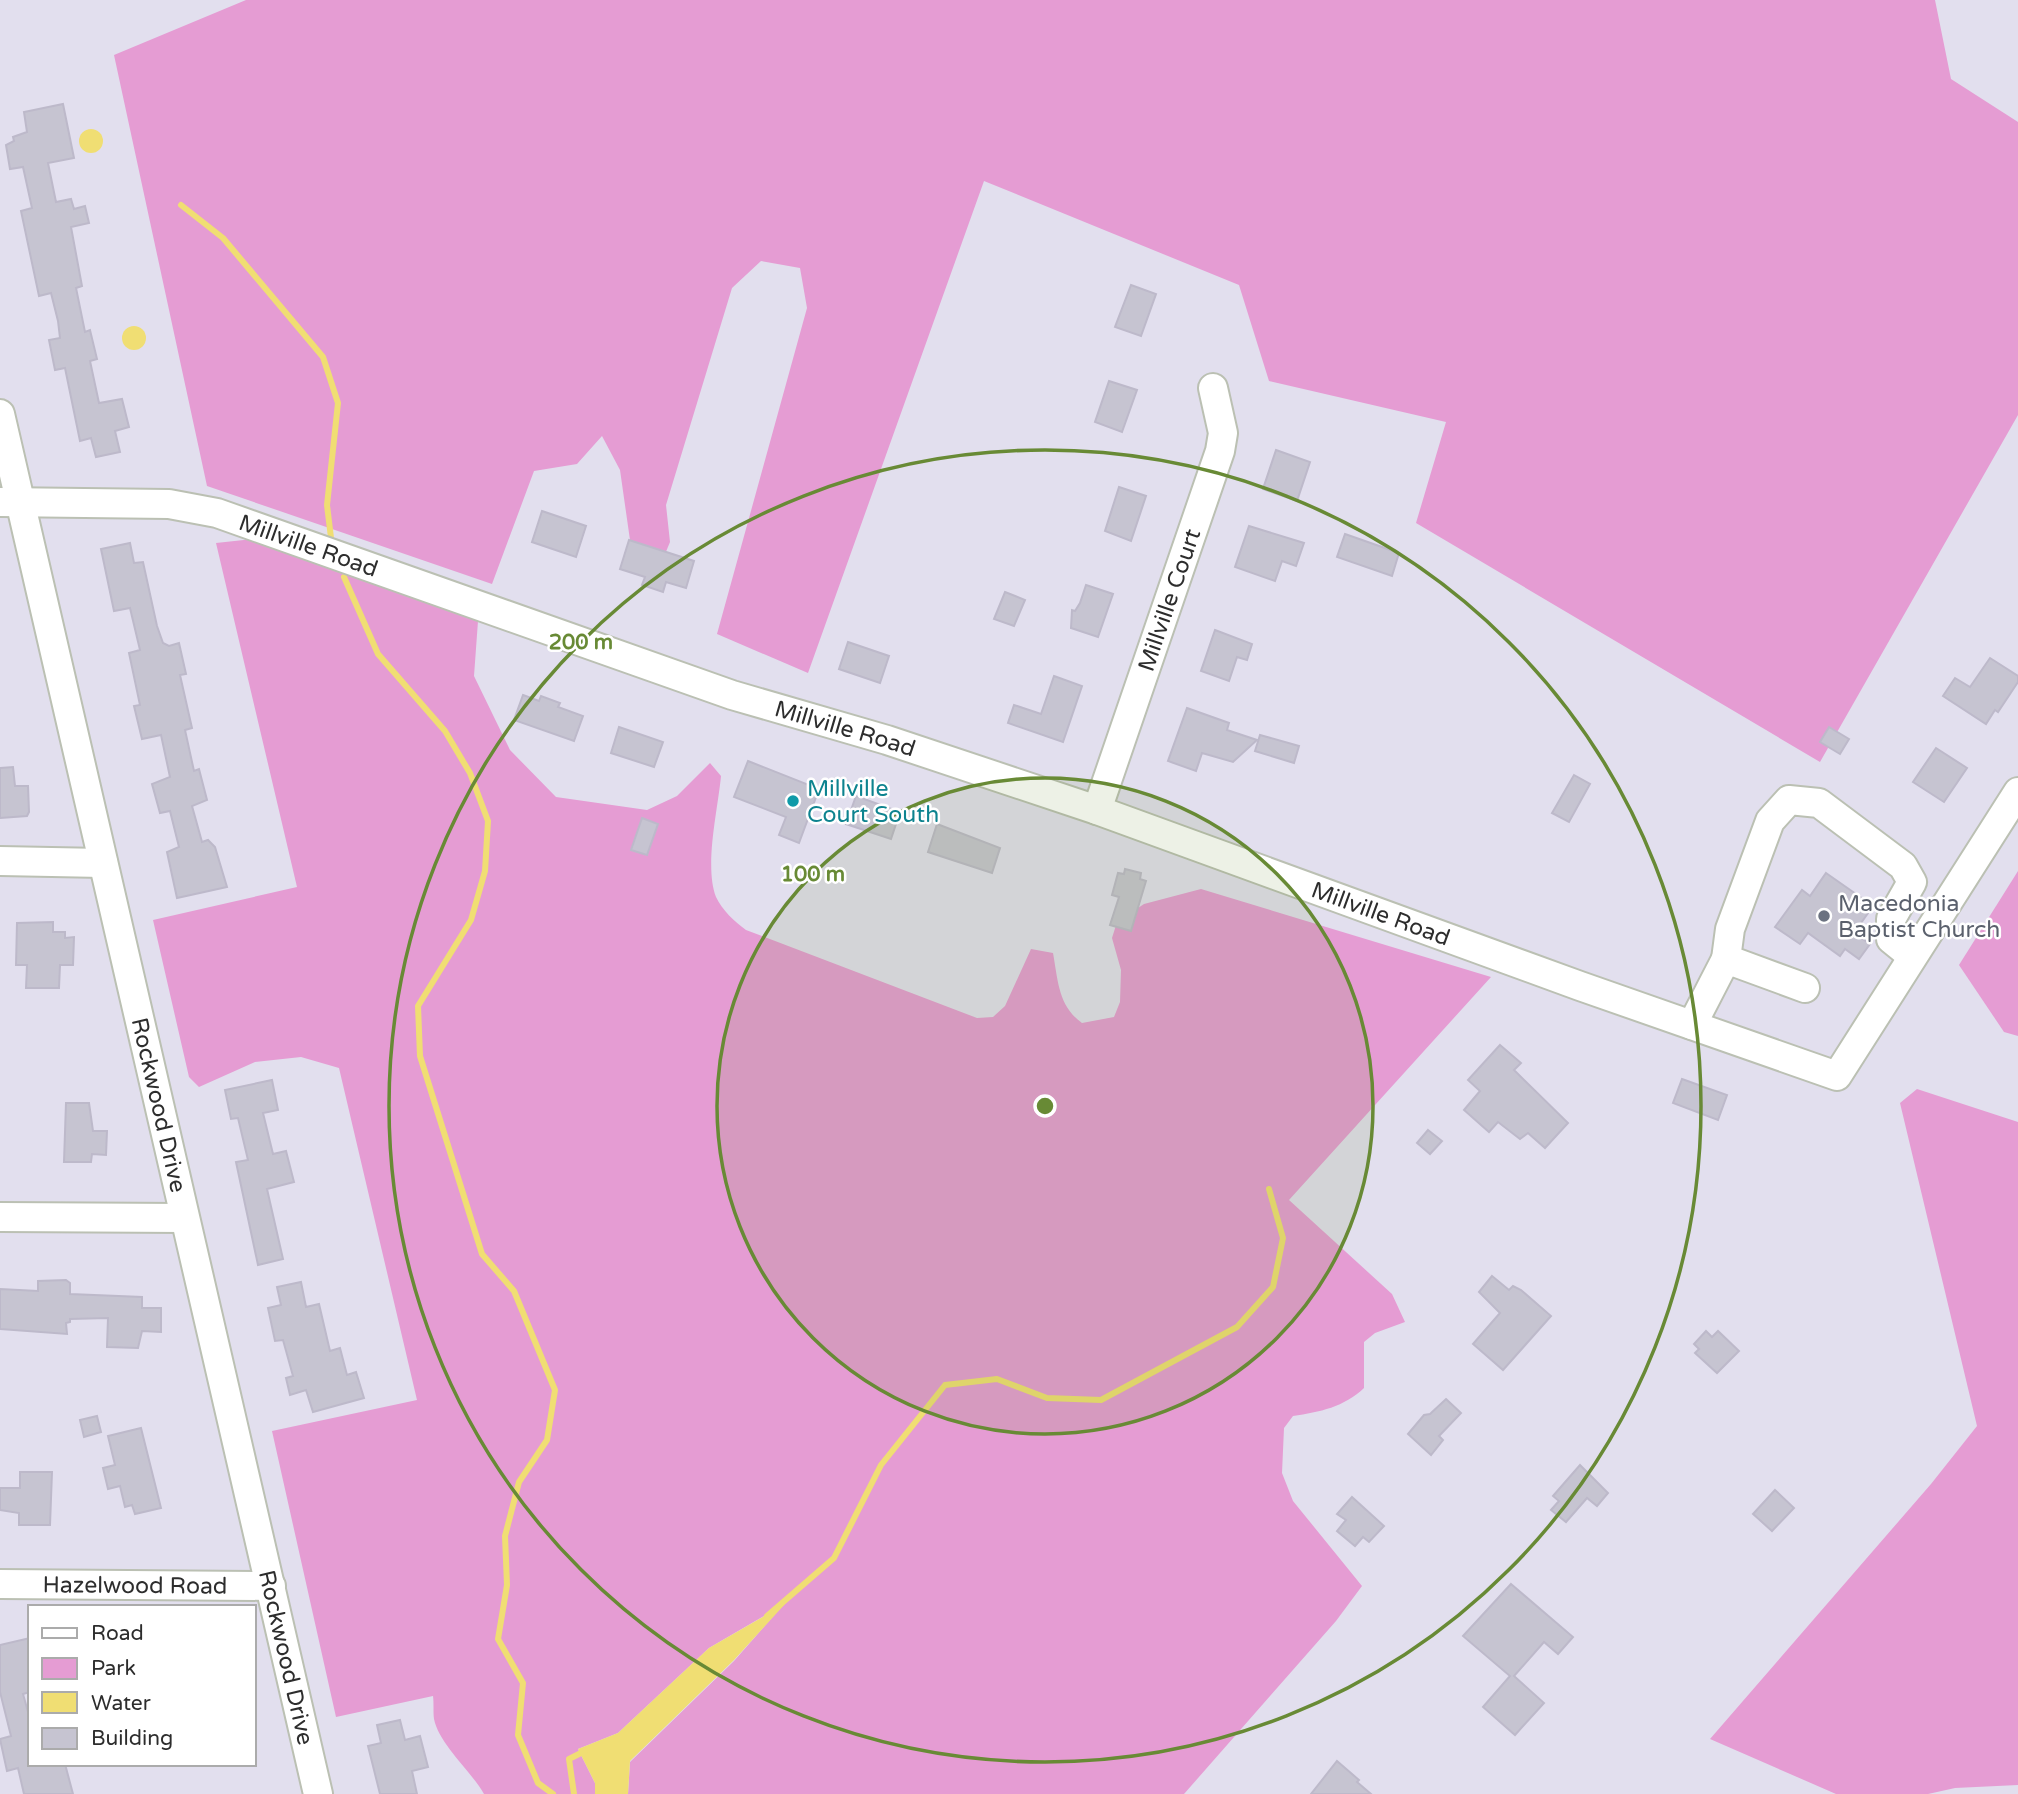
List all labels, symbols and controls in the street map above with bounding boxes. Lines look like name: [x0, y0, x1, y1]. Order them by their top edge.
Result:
street label: Millville Road: [235, 509, 382, 584]
street label: Millville Court: [1133, 525, 1207, 675]
text: 200 m: [549, 630, 613, 655]
street label: Millville Road: [771, 695, 919, 763]
place label: Millville Court South: [807, 775, 939, 829]
marker: Millville Court South: [785, 793, 801, 809]
text: 100 m: [781, 862, 845, 887]
street label: Millville Road: [1307, 876, 1454, 952]
place label: Macedonia Baptist Church: [1838, 890, 2000, 944]
marker: Macedonia Baptist Church: [1816, 908, 1832, 924]
street label: Rockwood Drive: [125, 1015, 192, 1195]
centre of rings: [1033, 1094, 1057, 1118]
street label: Rockwood Drive: [252, 1568, 319, 1748]
street label: Hazelwood Road: [42, 1571, 228, 1601]
legend: [28, 1605, 256, 1766]
text: Road: [91, 1621, 144, 1646]
text: Park: [91, 1656, 136, 1681]
text: Water: [91, 1691, 151, 1716]
text: Building: [91, 1726, 173, 1751]

